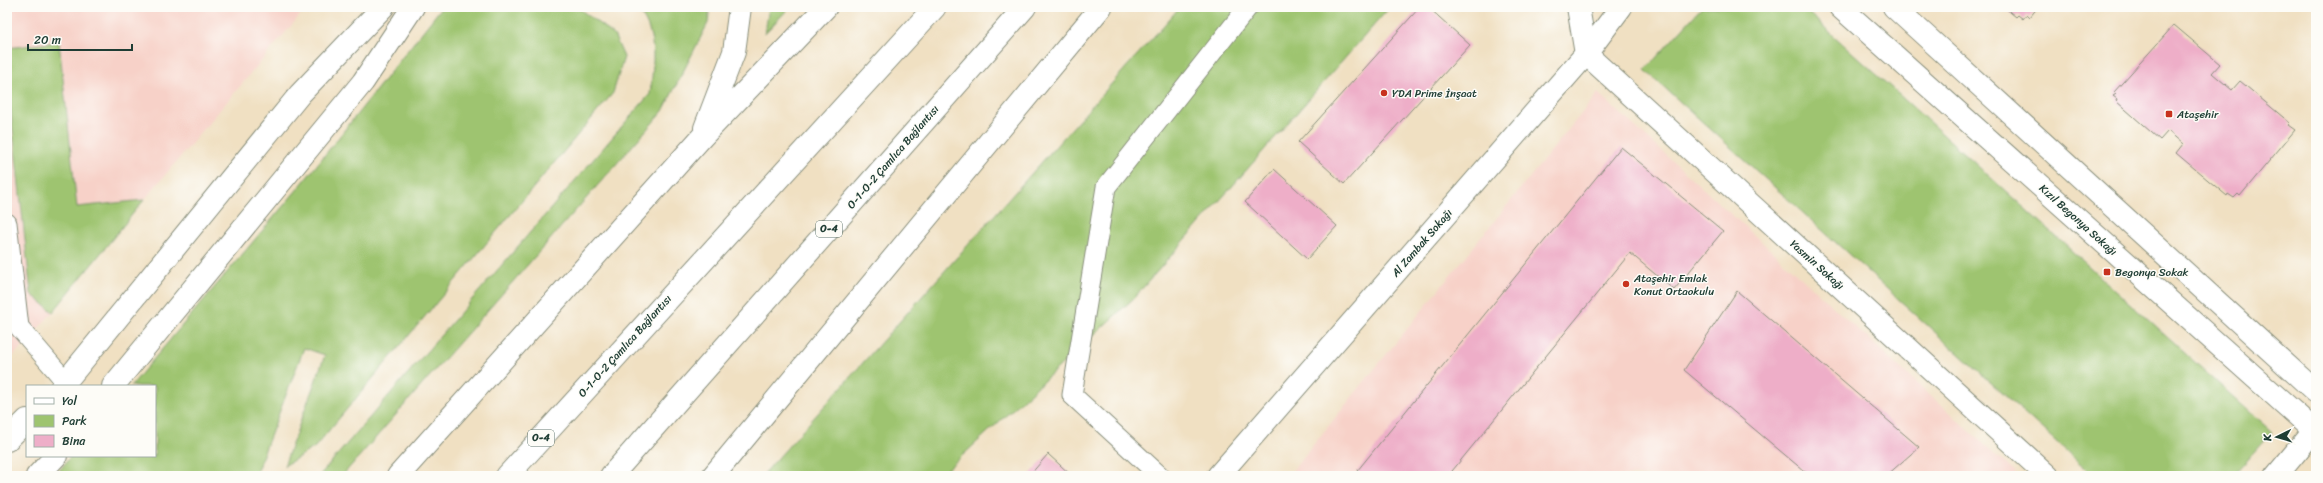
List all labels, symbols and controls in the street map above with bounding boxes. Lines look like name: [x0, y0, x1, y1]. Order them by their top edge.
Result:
scale bar: [28, 26, 132, 52]
text: 20 m: [34, 29, 61, 51]
place label: YDA Prime İnşaat: [1392, 84, 1477, 103]
marker: YDA Prime İnşaat: [1379, 88, 1389, 98]
street label: O-1-O-2 Çamlıca Bağlantısı: [842, 101, 944, 213]
place label: Ataşehir: [2176, 105, 2219, 124]
marker: Ataşehir: [2164, 109, 2174, 119]
street label: Kızıl Begonya Sokağı: [2034, 179, 2122, 261]
street label: Al Zambak Sokağı: [1386, 204, 1457, 282]
road number: O-4: [816, 221, 842, 237]
street label: Yasmin Sokağı: [1785, 235, 1849, 295]
place label: Begonya Sokak: [2115, 263, 2189, 282]
marker: Begonya Sokak: [2102, 267, 2112, 277]
place label: Ataşehir Emlak Konut Ortaokulu: [1633, 269, 1714, 301]
marker: Ataşehir Emlak Konut Ortaokulu: [1621, 279, 1631, 289]
street label: O-1-O-2 Çamlıca Bağlantısı: [573, 290, 677, 402]
legend: [26, 385, 156, 457]
text: Yol: [62, 390, 77, 412]
text: Park: [62, 410, 87, 432]
north arrow: [2257, 417, 2297, 457]
text: Bina: [62, 430, 86, 452]
road number: O-4: [528, 430, 554, 446]
text: K: [2258, 432, 2277, 443]

